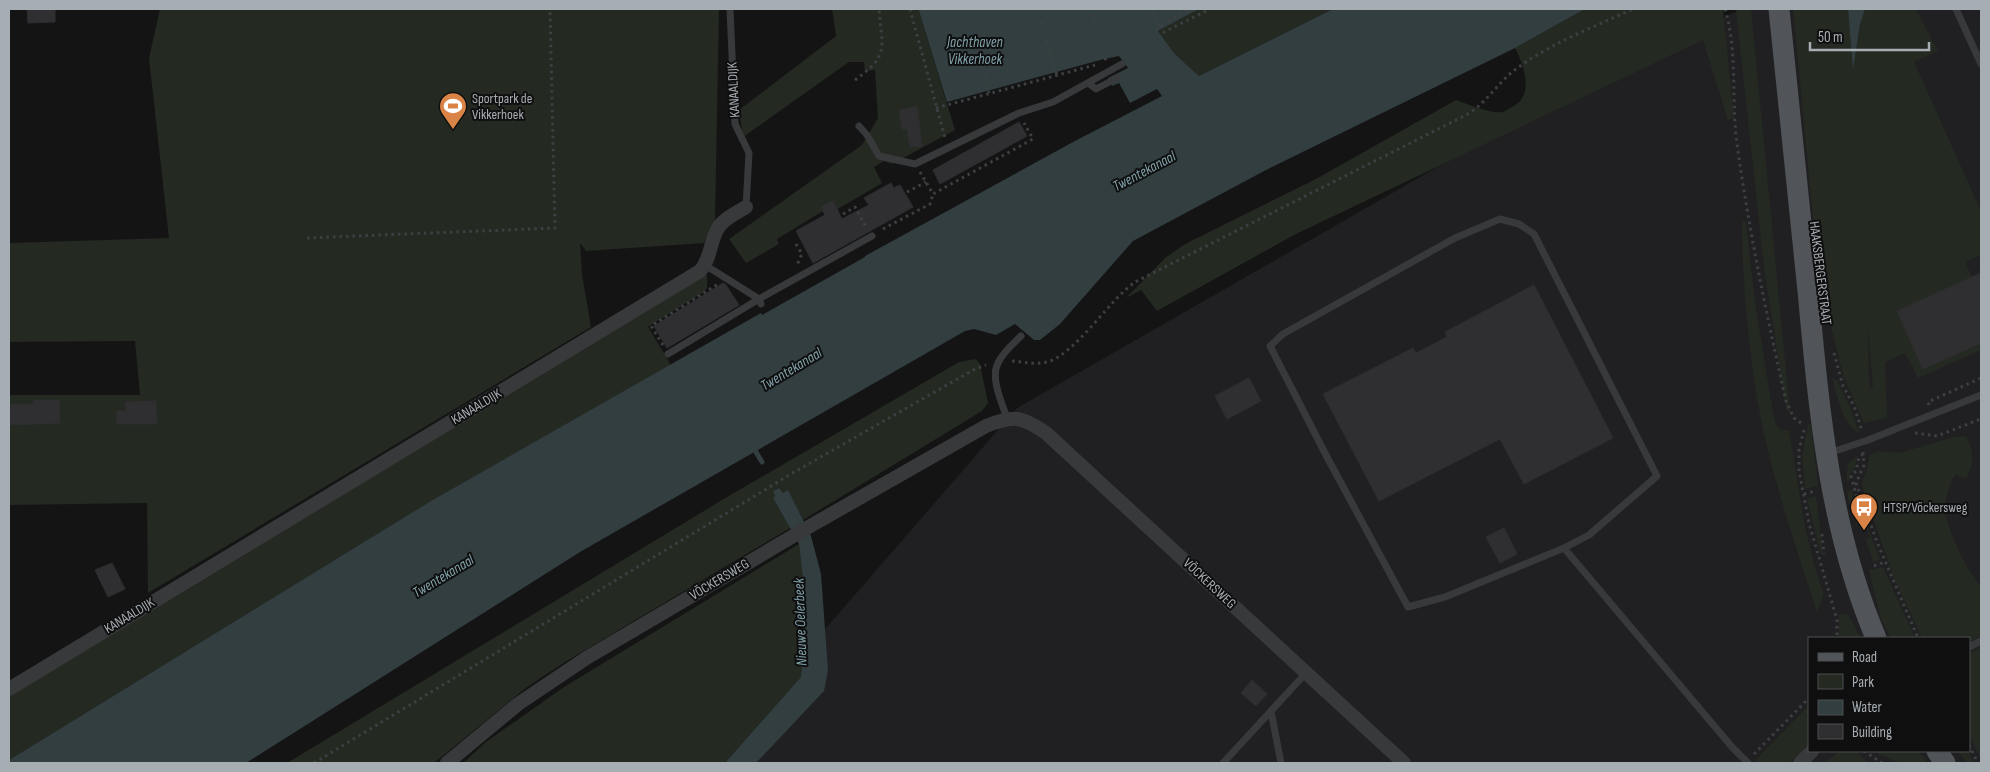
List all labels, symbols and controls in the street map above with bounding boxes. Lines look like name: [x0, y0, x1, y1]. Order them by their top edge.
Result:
scale bar: [1810, 20, 1929, 52]
text: 50 m: [1818, 28, 1843, 47]
water label: Jachthaven Vikkerhoek: [946, 33, 1003, 69]
street label: KANAALDIJK: [724, 61, 743, 118]
place label: Sportpark de Vikkerhoek: [472, 90, 532, 123]
sports icon: Sportpark de Vikkerhoek: [438, 91, 468, 130]
water label: Twentekanaal: [1109, 146, 1180, 196]
street label: HAAKSBERGERSTRAAT: [1806, 220, 1835, 326]
water label: Twentekanaal: [757, 343, 827, 395]
street label: KANAALDIJK: [448, 384, 505, 428]
bus stop icon: HTSP/Vöckersweg: [1849, 492, 1879, 531]
place label: HTSP/Vöckersweg: [1883, 499, 1968, 516]
water label: Twentekanaal: [409, 550, 479, 602]
street label: VÖCKERSWEG: [687, 555, 752, 604]
street label: VÖCKERSWEG: [1180, 555, 1240, 612]
water label: Nieuwe Oelerbeek: [789, 577, 812, 666]
street label: KANAALDIJK: [101, 593, 158, 637]
legend: [1808, 637, 1970, 752]
text: Road: [1852, 648, 1877, 667]
text: Park: [1852, 673, 1874, 692]
text: Water: [1852, 698, 1883, 717]
text: Building: [1852, 723, 1892, 742]

